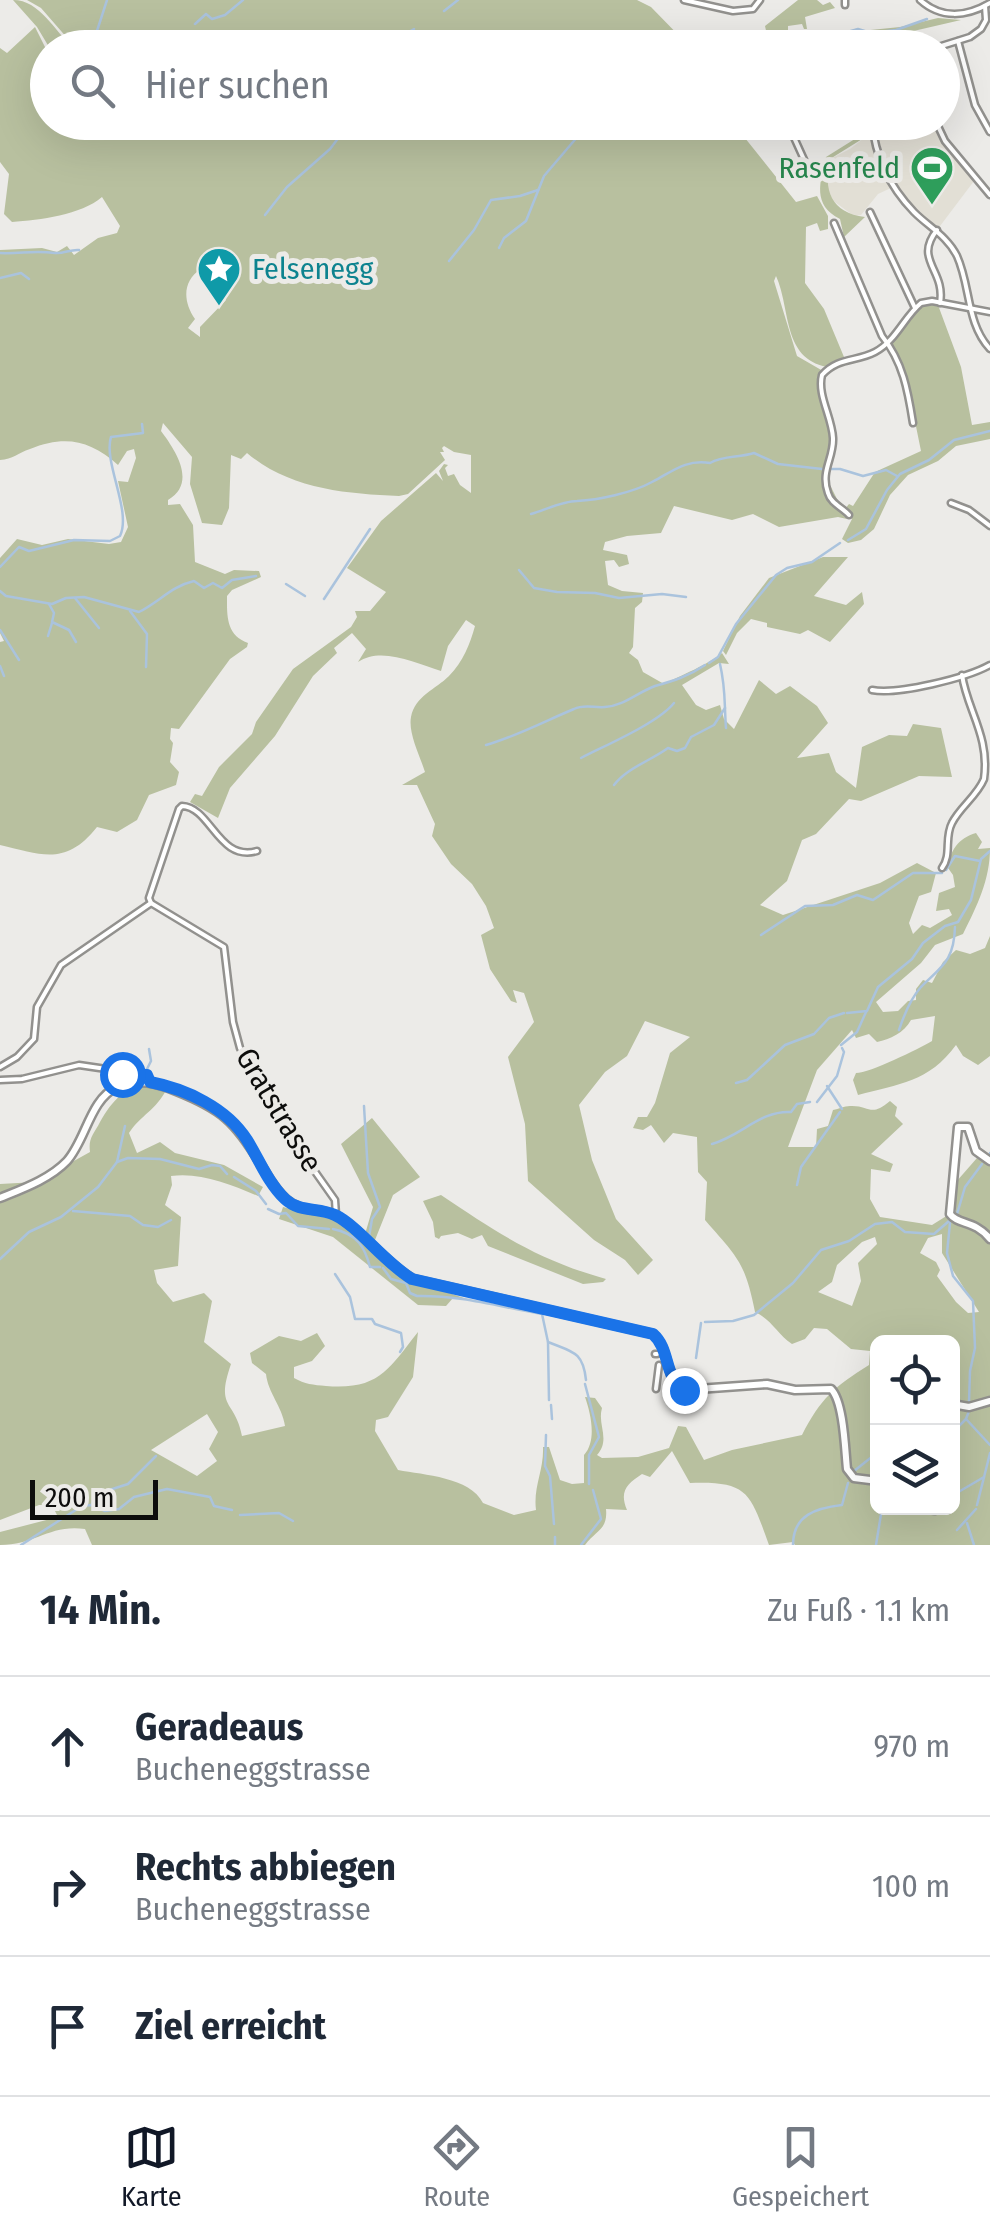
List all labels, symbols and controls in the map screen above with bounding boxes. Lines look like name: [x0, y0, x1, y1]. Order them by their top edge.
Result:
search box: [30, 30, 960, 140]
icon: search: [65, 58, 120, 113]
text: Hier suchen: [145, 62, 330, 108]
sports icon: Rasenfeld: [909, 145, 955, 206]
place label: Rasenfeld: [778, 150, 900, 186]
place icon: Felsenegg: [196, 246, 242, 307]
place label: Felsenegg: [252, 251, 374, 287]
street label: Gratstrasse: [228, 1042, 330, 1178]
route start: [100, 1052, 146, 1098]
map controls: [870, 1335, 960, 1515]
button: locate: [870, 1335, 960, 1425]
route end: [662, 1368, 708, 1414]
button: layers: [870, 1425, 960, 1515]
scale bar: [30, 1475, 158, 1520]
text: 200 m: [45, 1481, 115, 1514]
text: 14 Min.: [40, 1585, 161, 1635]
text: Zu Fuß · 1.1 km: [767, 1591, 950, 1629]
text: Geradeaus: [135, 1704, 303, 1750]
icon: ahead: [40, 1719, 95, 1774]
text: 970 m: [873, 1727, 950, 1765]
text: Bucheneggstrasse: [135, 1750, 371, 1788]
text: Rechts abbiegen: [135, 1844, 396, 1890]
icon: right: [40, 1859, 95, 1914]
text: 100 m: [872, 1867, 950, 1905]
text: Bucheneggstrasse: [135, 1890, 371, 1928]
icon: arrive: [40, 1999, 95, 2054]
text: Ziel erreicht: [135, 2003, 326, 2049]
tab: Karte: [121, 2120, 182, 2213]
tab: Route: [423, 2120, 490, 2213]
tab: Gespeichert: [732, 2120, 869, 2213]

